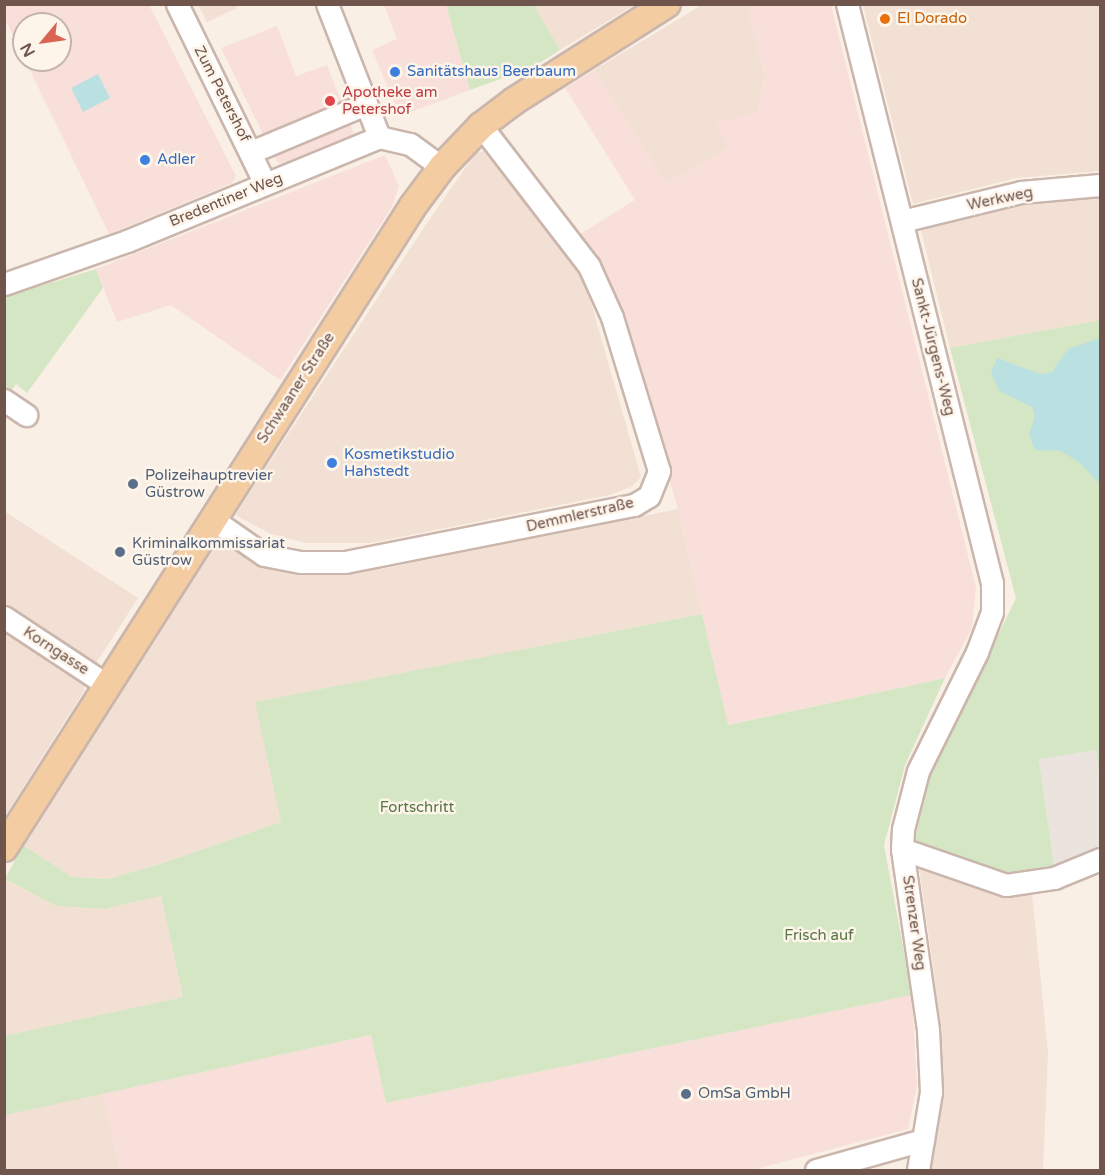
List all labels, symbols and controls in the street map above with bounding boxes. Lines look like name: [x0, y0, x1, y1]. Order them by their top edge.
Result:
place label: El Dorado: [897, 10, 967, 28]
north arrow: [12, 12, 72, 72]
marker: El Dorado: [878, 12, 892, 26]
text: N: [16, 39, 40, 60]
street label: Zum Petershof: [190, 43, 254, 145]
place label: Sanitätshaus Beerbaum: [407, 63, 576, 81]
marker: Sanitätshaus Beerbaum: [388, 65, 402, 79]
place label: Apotheke am Petershof: [342, 83, 438, 118]
marker: Apotheke am Petershof: [323, 94, 337, 108]
place label: Adler: [157, 151, 195, 169]
marker: Adler: [138, 153, 152, 167]
street label: Bredentiner Weg: [167, 169, 285, 231]
street label: Werkweg: [966, 183, 1034, 215]
street label: Sankt-Jürgens-Weg: [907, 276, 959, 418]
street label: Schwaaner Straße: [253, 329, 339, 447]
place label: Kosmetikstudio Hahstedt: [344, 445, 455, 480]
marker: Kosmetikstudio Hahstedt: [325, 456, 339, 470]
place label: Polizeihauptrevier Güstrow: [145, 466, 273, 501]
marker: Polizeihauptrevier Güstrow: [126, 477, 140, 491]
street label: Demmlerstraße: [525, 494, 635, 536]
place label: Kriminalkommissariat Güstrow: [132, 534, 285, 569]
marker: Kriminalkommissariat Güstrow: [113, 545, 127, 559]
street label: Korngasse: [20, 623, 92, 679]
park label: Fortschritt: [380, 799, 454, 817]
street label: Strenzer Weg: [898, 874, 930, 972]
park label: Frisch auf: [784, 927, 854, 945]
place label: OmSa GmbH: [698, 1085, 791, 1103]
marker: OmSa GmbH: [679, 1087, 693, 1101]

